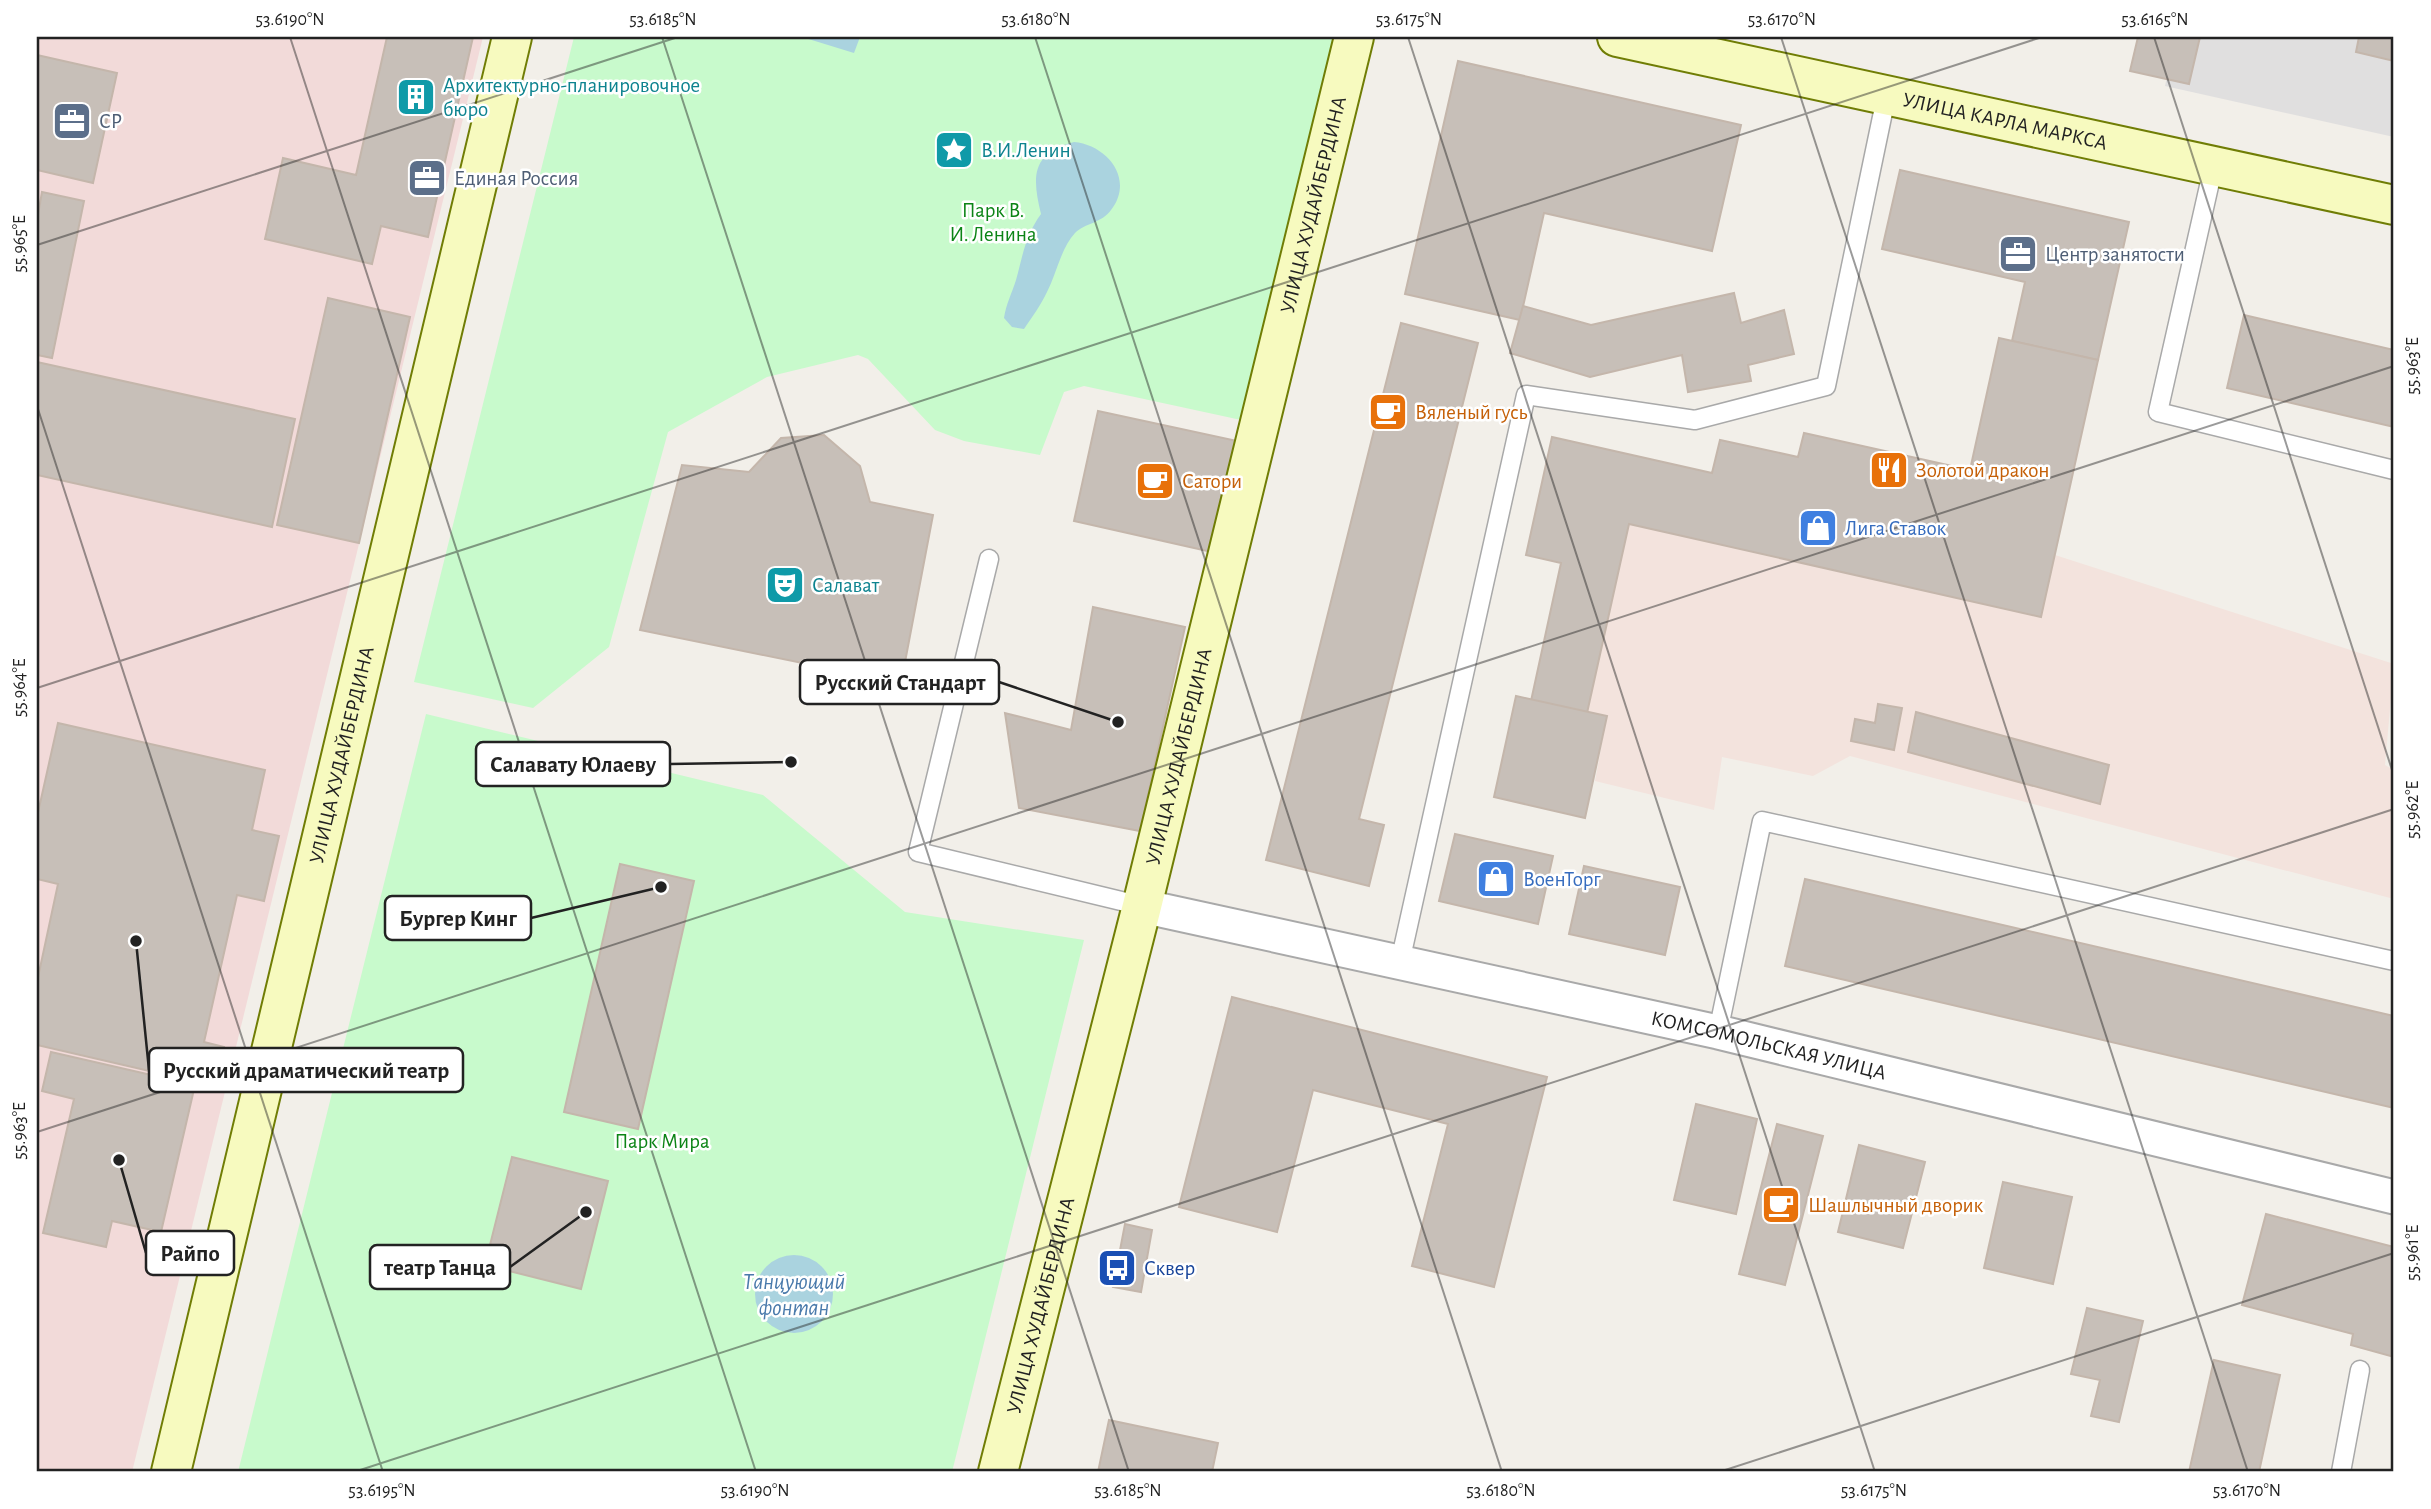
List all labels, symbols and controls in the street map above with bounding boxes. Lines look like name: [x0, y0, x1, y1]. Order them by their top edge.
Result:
text: 53.6190°N: [255, 11, 325, 29]
text: 53.6185°N: [629, 11, 697, 29]
text: 53.6180°N: [1001, 11, 1071, 29]
text: 53.6175°N: [1376, 11, 1442, 29]
text: 53.6170°N: [1748, 11, 1816, 29]
text: 53.6165°N: [2121, 11, 2189, 29]
place label: Архитектурно-планировочное бюро: [443, 75, 700, 120]
building icon: Архитектурно-планировочное бюро: [395, 76, 437, 118]
street label: УЛИЦА КАРЛА МАРКСА: [1901, 89, 2109, 154]
street label: УЛИЦА ХУДАЙБЕРДИНА: [1277, 94, 1350, 315]
office icon: СР: [51, 100, 93, 142]
place label: СР: [99, 111, 122, 132]
place icon: В.И.Ленин: [933, 129, 975, 171]
place label: В.И.Ленин: [981, 140, 1071, 161]
office icon: Единая Россия: [406, 157, 448, 199]
place label: Единая Россия: [454, 168, 578, 189]
park label: Парк В. И. Ленина: [949, 200, 1037, 245]
text: 55.965°E: [11, 215, 29, 273]
office icon: Центр занятости: [1997, 233, 2039, 275]
place label: Центр занятости: [2045, 244, 2185, 265]
text: 55.963°E: [2404, 337, 2422, 395]
cafe icon: Вяленый гусь: [1367, 391, 1409, 433]
place label: Вяленый гусь: [1415, 402, 1527, 423]
restaurant icon: Золотой дракон: [1868, 449, 1910, 491]
cafe icon: Сатори: [1134, 460, 1176, 502]
place label: Золотой дракон: [1916, 460, 2050, 481]
place label: Сатори: [1182, 471, 1242, 492]
shop icon: Лига Ставок: [1797, 507, 1839, 549]
place label: Лига Ставок: [1845, 518, 1947, 539]
theatre icon: Салават: [764, 564, 806, 606]
place label: Салават: [812, 575, 880, 596]
street label: УЛИЦА ХУДАЙБЕРДИНА: [306, 644, 378, 866]
street label: УЛИЦА ХУДАЙБЕРДИНА: [1142, 646, 1216, 867]
text: 55.964°E: [11, 658, 29, 717]
callout: Русский Стандарт: [800, 660, 999, 704]
text: Русский Стандарт: [814, 672, 987, 695]
callout: Салавату Юлаеву: [476, 742, 670, 786]
text: Салавату Юлаеву: [490, 754, 657, 777]
text: 55.962°E: [2404, 781, 2422, 839]
shop icon: ВоенТорг: [1475, 858, 1517, 900]
place label: ВоенТорг: [1523, 869, 1601, 890]
callout: Бургер Кинг: [385, 896, 531, 940]
text: Бургер Кинг: [399, 908, 517, 931]
street label: КОМСОМОЛЬСКАЯ УЛИЦА: [1649, 1008, 1888, 1084]
callout: Русский драматический театр: [149, 1048, 463, 1092]
text: Русский драматический театр: [163, 1060, 449, 1083]
text: 55.963°E: [11, 1102, 29, 1160]
park label: Парк Мира: [614, 1131, 710, 1152]
cafe icon: Шашлычный дворик: [1760, 1184, 1802, 1226]
street label: УЛИЦА ХУДАЙБЕРДИНА: [1003, 1195, 1079, 1416]
place label: Шашлычный дворик: [1808, 1195, 1984, 1216]
text: 55.961°E: [2404, 1225, 2422, 1281]
callout: Райпо: [146, 1231, 234, 1275]
text: Райпо: [160, 1243, 220, 1266]
callout: театр Танца: [370, 1245, 510, 1289]
bus stop icon: Сквер: [1096, 1247, 1138, 1289]
text: театр Танца: [383, 1257, 496, 1280]
place label: Сквер: [1144, 1258, 1195, 1279]
water label: Танцующий фонтан: [743, 1271, 845, 1320]
text: 53.6195°N: [348, 1482, 416, 1500]
text: 53.6190°N: [720, 1482, 790, 1500]
text: 53.6185°N: [1094, 1482, 1162, 1500]
text: 53.6180°N: [1466, 1482, 1536, 1500]
text: 53.6175°N: [1841, 1482, 1907, 1500]
text: 53.6170°N: [2213, 1482, 2281, 1500]

